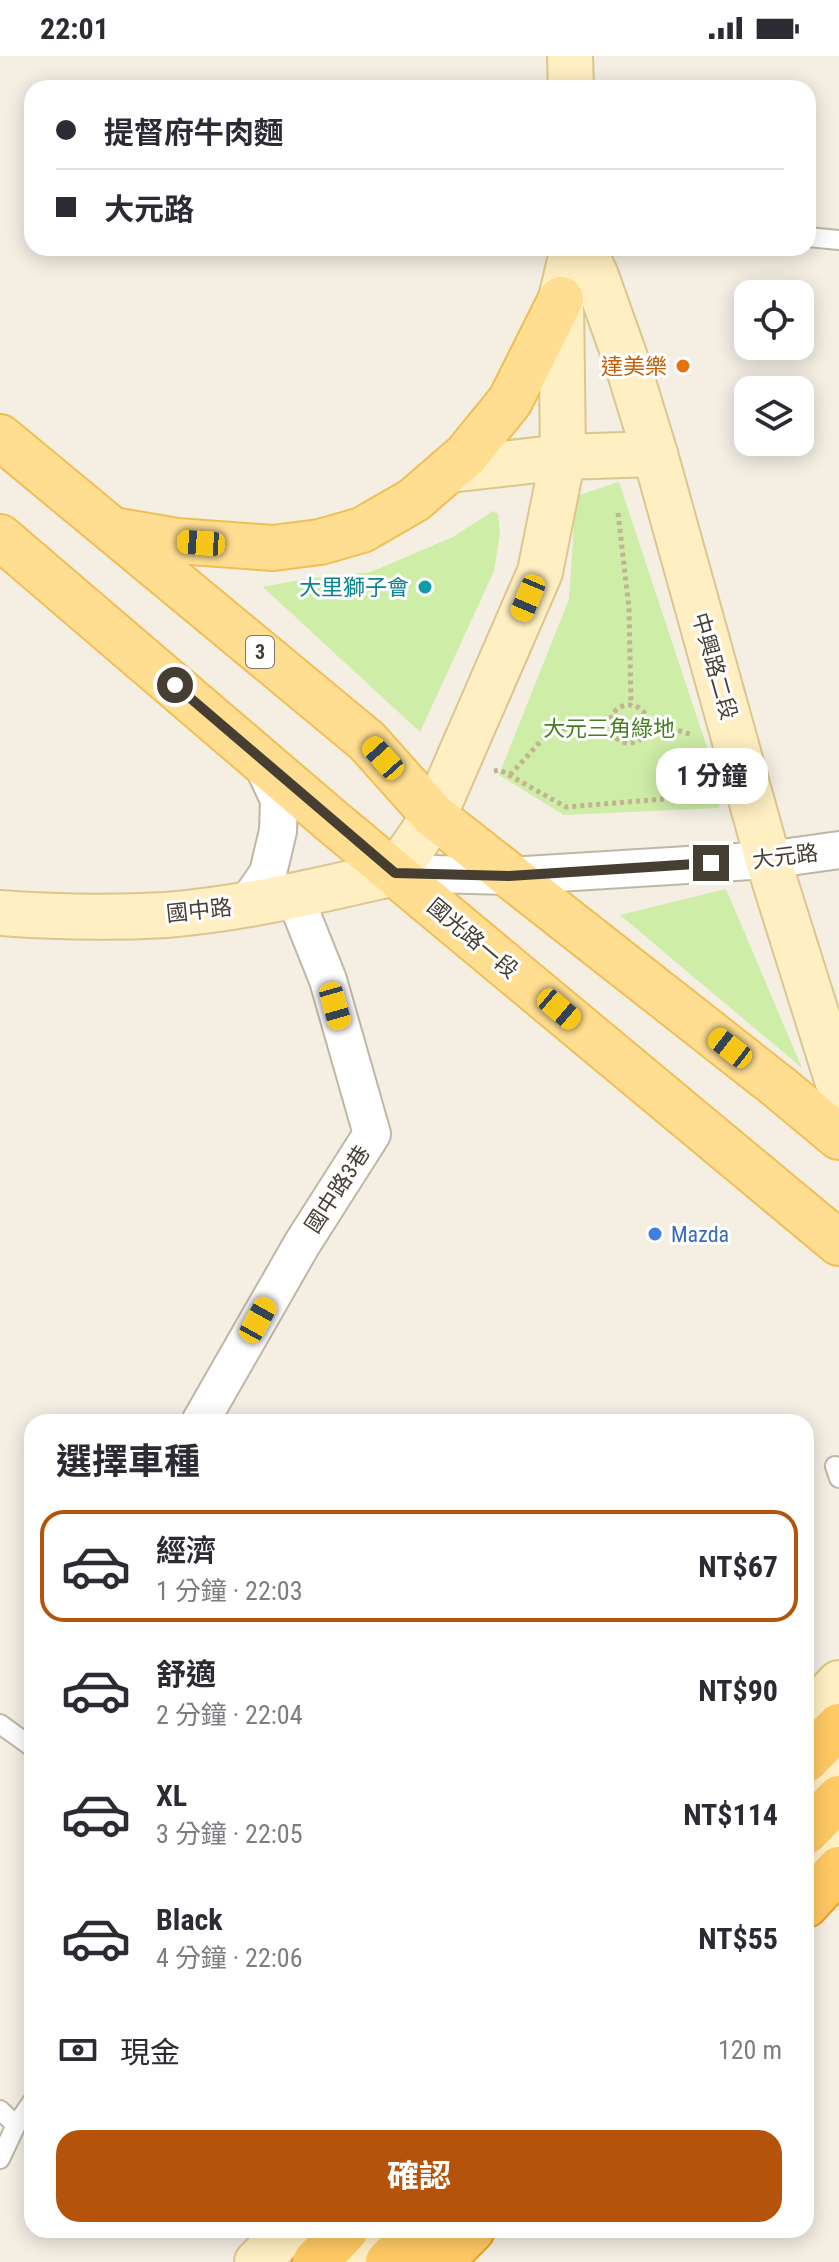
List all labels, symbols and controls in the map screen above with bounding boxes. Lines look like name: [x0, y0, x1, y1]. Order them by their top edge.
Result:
text: 22:01: [40, 11, 109, 46]
text: 提督府牛肉麵: [104, 115, 284, 150]
text: 大元路: [104, 192, 194, 227]
map controls: [734, 280, 814, 456]
button: locate: [734, 280, 814, 360]
place label: 達美樂: [601, 354, 667, 379]
marker: 達美樂: [674, 357, 692, 375]
button: layers: [734, 376, 814, 456]
car: [176, 529, 226, 557]
car: [508, 571, 548, 625]
place label: 大里獅子會: [299, 575, 409, 600]
marker: 大里獅子會: [416, 578, 434, 596]
street label: 中興路二段: [687, 610, 742, 722]
road number: 3: [246, 636, 274, 668]
route start: [157, 667, 193, 703]
park label: 大元三角綠地: [543, 716, 675, 741]
car: [358, 732, 408, 784]
callout: 1 分鐘: [655, 747, 767, 803]
text: 1 分鐘: [676, 761, 748, 791]
street label: 大元路: [751, 840, 819, 873]
route end: [693, 845, 729, 881]
street label: 國光路一段: [423, 893, 523, 983]
street label: 國中路: [165, 895, 233, 926]
car: [317, 980, 353, 1032]
car: [533, 984, 585, 1034]
car: [704, 1024, 756, 1072]
street label: 國中路3巷: [300, 1141, 375, 1238]
place label: Mazda: [671, 1222, 729, 1247]
marker: Mazda: [646, 1225, 664, 1243]
car: [236, 1293, 280, 1347]
text: 選擇車種: [56, 1441, 200, 1483]
icon: car: [60, 1530, 132, 1602]
text: 經濟: [156, 1533, 216, 1568]
text: NT$67: [698, 1549, 778, 1584]
text: 1 分鐘 · 22:03: [156, 1576, 302, 1606]
icon: car: [60, 1654, 132, 1726]
text: 舒適: [156, 1657, 216, 1692]
text: NT$90: [698, 1673, 778, 1708]
text: 2 分鐘 · 22:04: [156, 1700, 302, 1730]
icon: car: [60, 1778, 132, 1850]
text: XL: [156, 1778, 187, 1813]
text: NT$114: [683, 1797, 778, 1832]
text: 3 分鐘 · 22:05: [156, 1819, 302, 1849]
icon: car: [60, 1902, 132, 1974]
text: Black: [156, 1902, 223, 1937]
text: NT$55: [698, 1921, 778, 1956]
text: 4 分鐘 · 22:06: [156, 1943, 302, 1973]
icon: cash: [56, 2028, 100, 2072]
text: 現金: [120, 2035, 180, 2070]
text: 120 m: [718, 2035, 782, 2065]
button: 確認: [56, 2130, 782, 2222]

